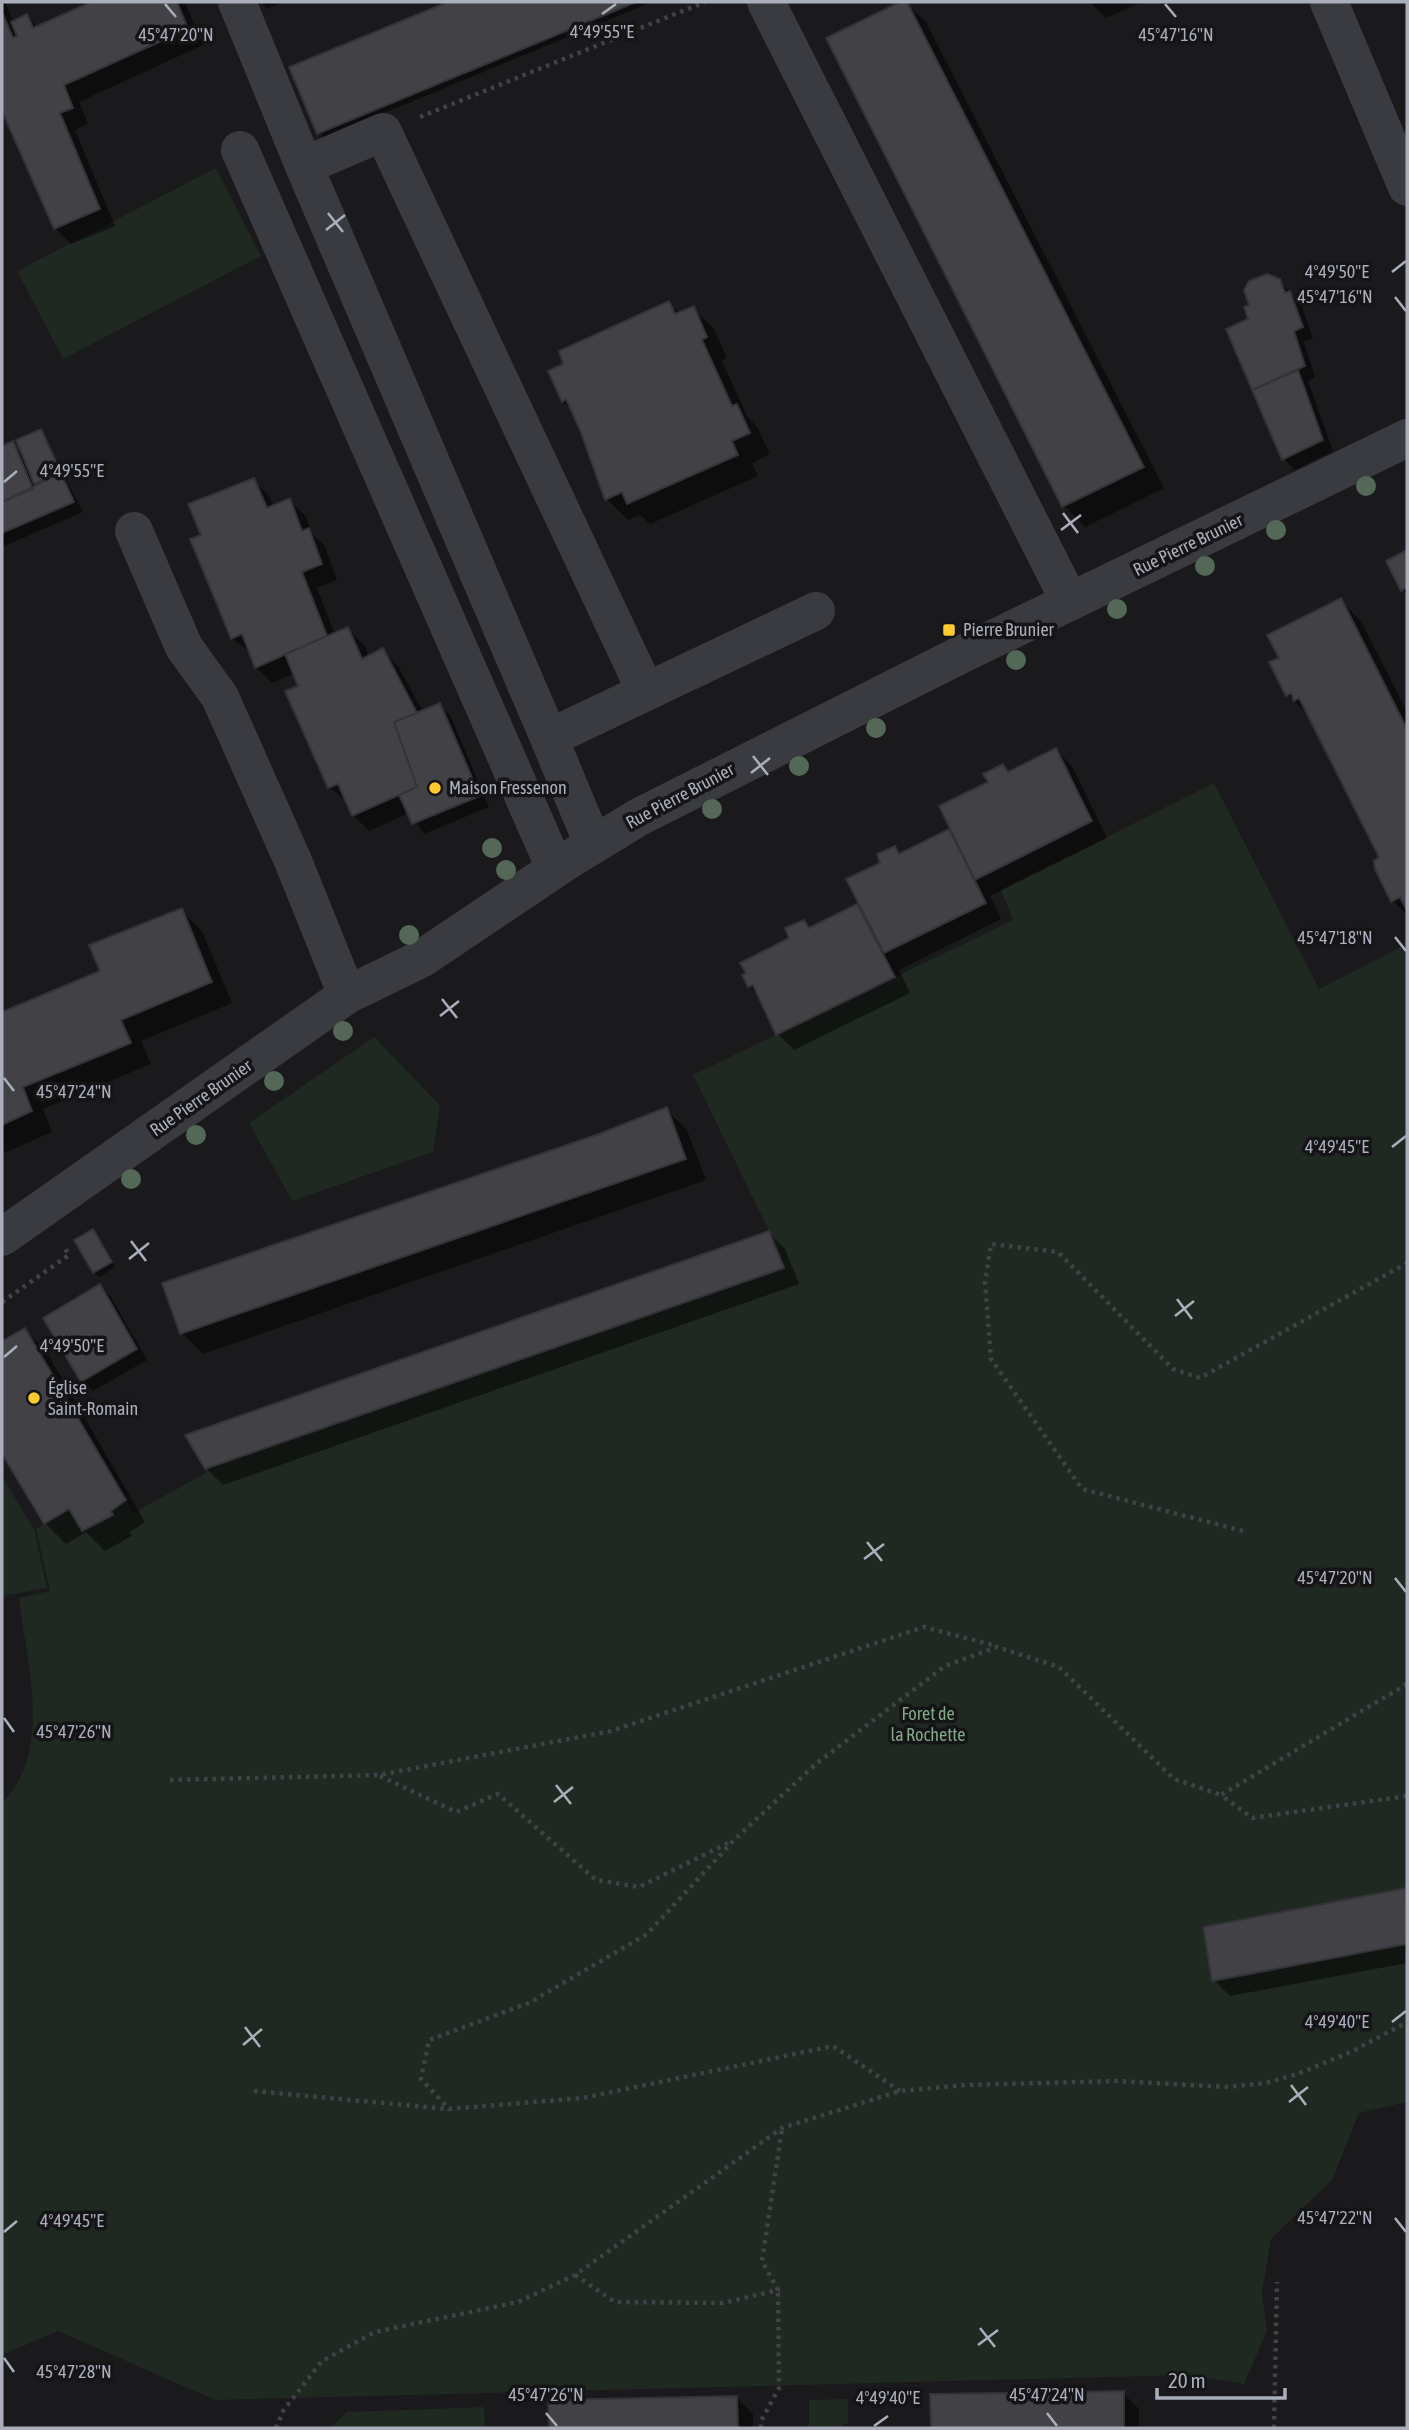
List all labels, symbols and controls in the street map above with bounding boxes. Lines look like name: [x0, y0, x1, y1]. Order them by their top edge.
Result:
text: 4°49'55"E: [570, 21, 634, 42]
text: 45°47'20"N: [138, 24, 214, 45]
text: 45°47'16"N: [1138, 24, 1214, 45]
text: 4°49'50"E: [1305, 261, 1369, 282]
text: 45°47'16"N: [1297, 286, 1373, 307]
text: 4°49'55"E: [40, 460, 104, 481]
street label: Rue Pierre Brunier: [1130, 509, 1247, 580]
place label: Pierre Brunier: [963, 619, 1055, 640]
marker: Pierre Brunier: [941, 622, 957, 638]
street label: Rue Pierre Brunier: [622, 758, 738, 833]
place label: Maison Fressenon: [449, 777, 567, 798]
marker: Maison Fressenon: [427, 780, 443, 796]
text: 45°47'18"N: [1297, 927, 1373, 948]
street label: Rue Pierre Brunier: [146, 1054, 256, 1140]
text: 45°47'24"N: [36, 1081, 112, 1102]
text: 4°49'45"E: [1305, 1136, 1369, 1157]
text: 4°49'50"E: [40, 1335, 104, 1356]
place label: Église Saint-Romain: [48, 1377, 138, 1419]
marker: Église Saint-Romain: [26, 1390, 42, 1406]
text: 45°47'20"N: [1297, 1567, 1373, 1588]
park label: Foret de la Rochette: [891, 1703, 966, 1745]
text: 45°47'26"N: [36, 1721, 112, 1742]
text: 4°49'40"E: [1305, 2011, 1369, 2032]
text: 45°47'22"N: [1297, 2207, 1373, 2228]
text: 4°49'45"E: [40, 2210, 104, 2231]
scale bar: [1157, 2356, 1285, 2400]
text: 45°47'28"N: [36, 2361, 112, 2382]
text: 20 m: [1168, 2368, 1206, 2392]
text: 45°47'26"N: [508, 2384, 584, 2405]
text: 45°47'24"N: [1009, 2384, 1085, 2405]
text: 4°49'40"E: [856, 2387, 920, 2408]

